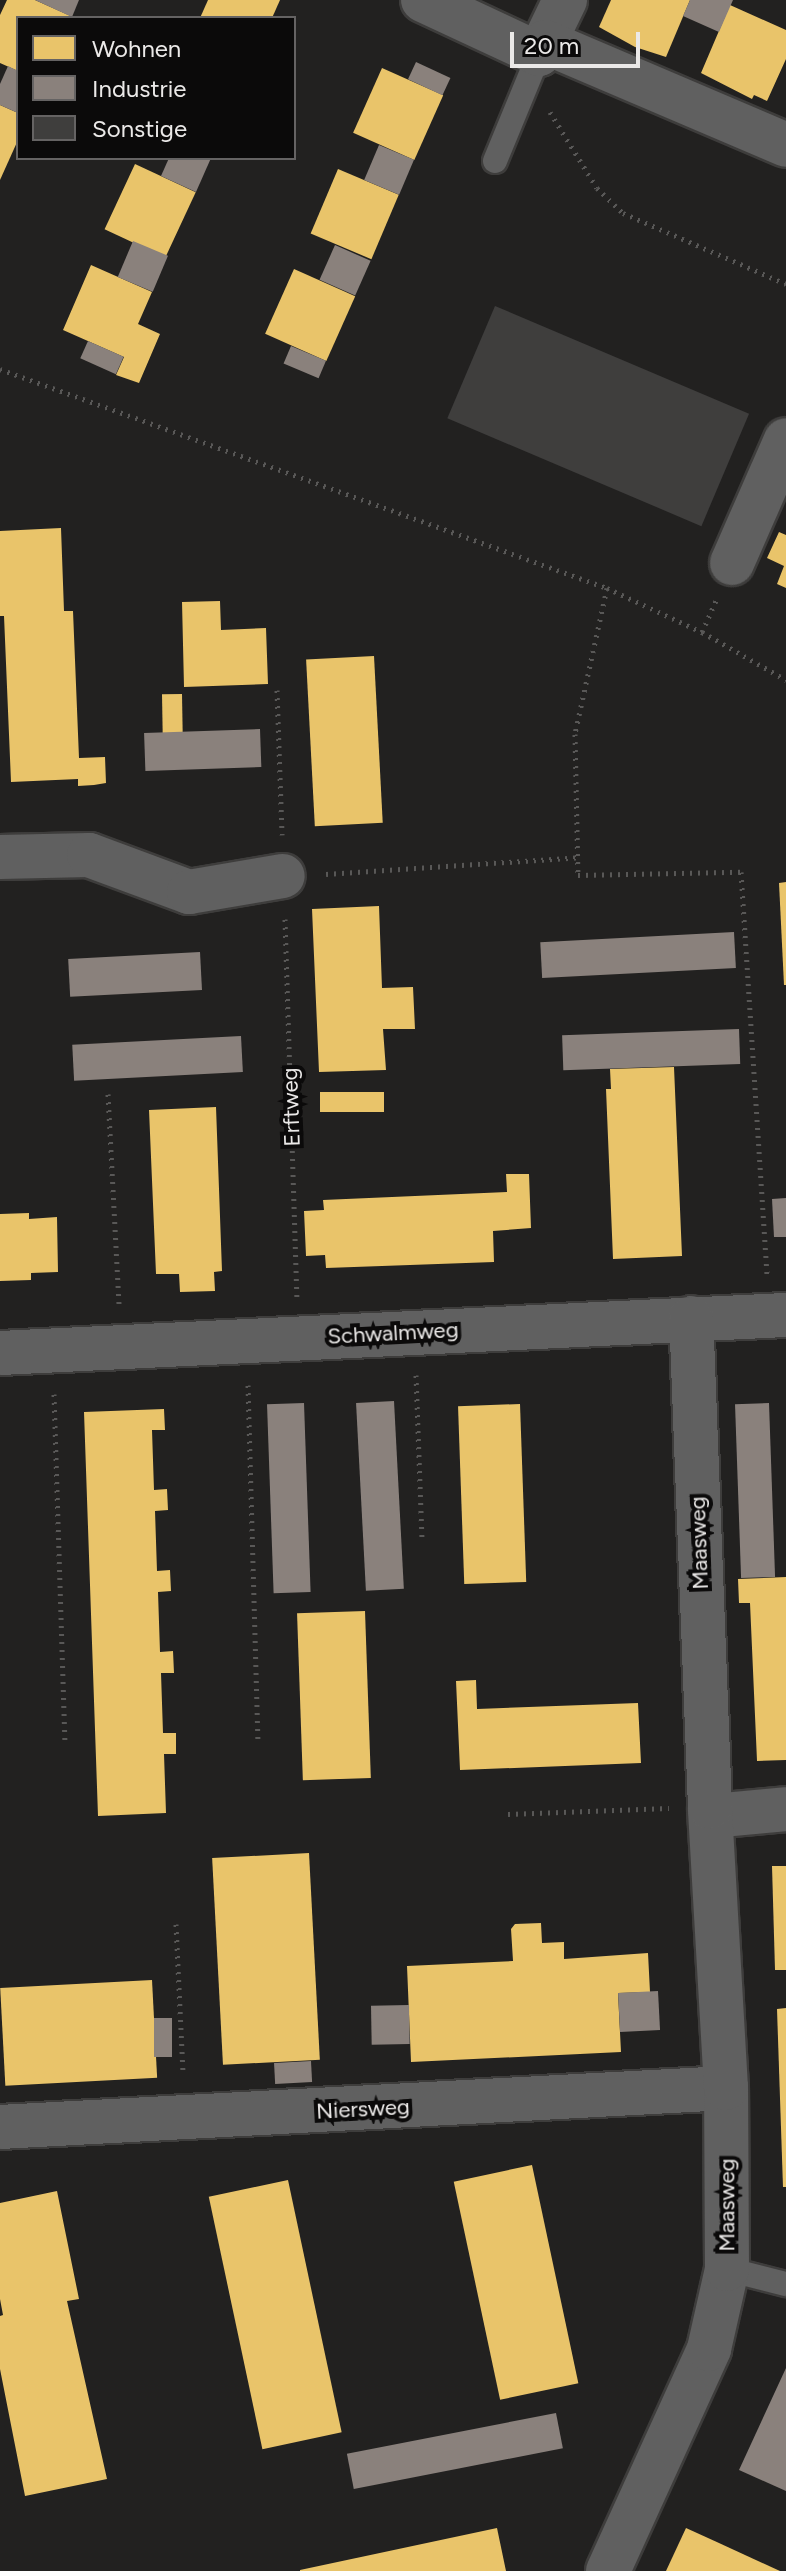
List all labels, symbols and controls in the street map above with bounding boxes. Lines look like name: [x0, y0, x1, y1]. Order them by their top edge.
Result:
legend: [16, 16, 296, 160]
scale bar: [514, 16, 644, 66]
text: 20 m: [524, 31, 579, 60]
text: Wohnen: [92, 34, 181, 63]
text: Industrie: [92, 74, 186, 103]
text: Sonstige: [92, 114, 187, 143]
street label: Erftweg: [276, 1067, 306, 1147]
street label: Schwalmweg: [327, 1316, 459, 1350]
street label: Maasweg: [684, 1496, 714, 1590]
street label: Niersweg: [315, 2093, 411, 2125]
street label: Maasweg: [714, 2158, 740, 2252]

